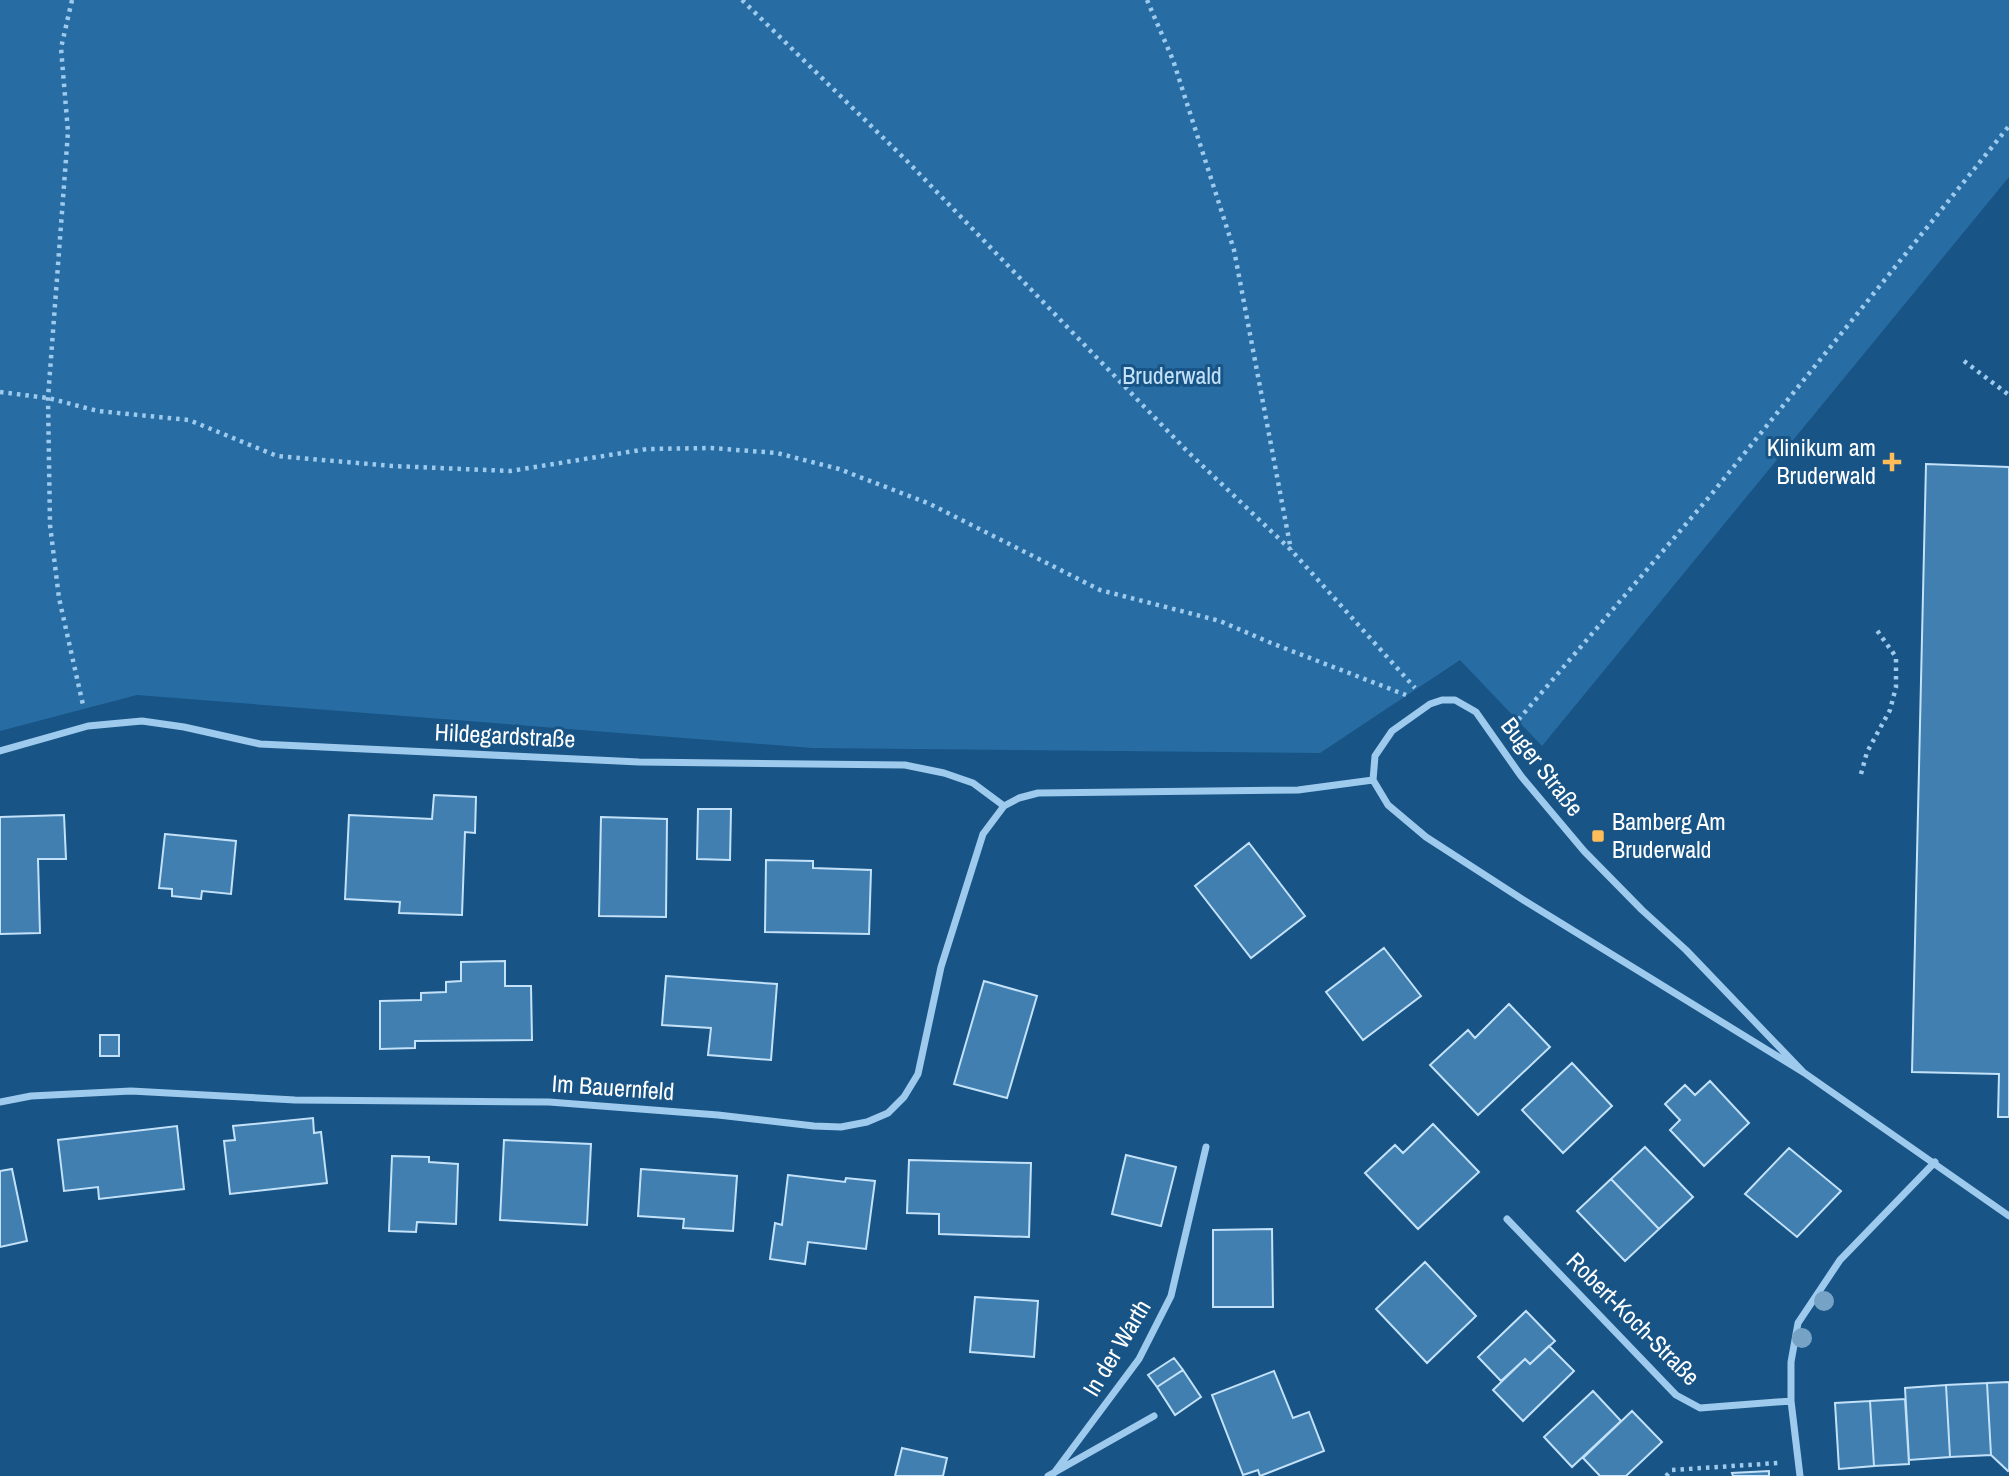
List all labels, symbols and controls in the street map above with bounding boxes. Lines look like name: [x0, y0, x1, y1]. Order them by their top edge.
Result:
park label: Bruderwald: [1122, 359, 1222, 391]
place label: Klinikum am Bruderwald: [1767, 431, 1876, 491]
marker: Klinikum am Bruderwald: [1882, 452, 1902, 472]
street label: Buger Straße: [1494, 710, 1591, 822]
street label: Hildegardstraße: [434, 715, 576, 755]
place label: Bamberg Am Bruderwald: [1612, 805, 1726, 865]
marker: Bamberg Am Bruderwald: [1590, 828, 1606, 844]
street label: Im Bauernfeld: [551, 1067, 675, 1107]
street label: Robert-Koch-Straße: [1560, 1245, 1707, 1392]
street label: In der Warth: [1075, 1293, 1158, 1402]

